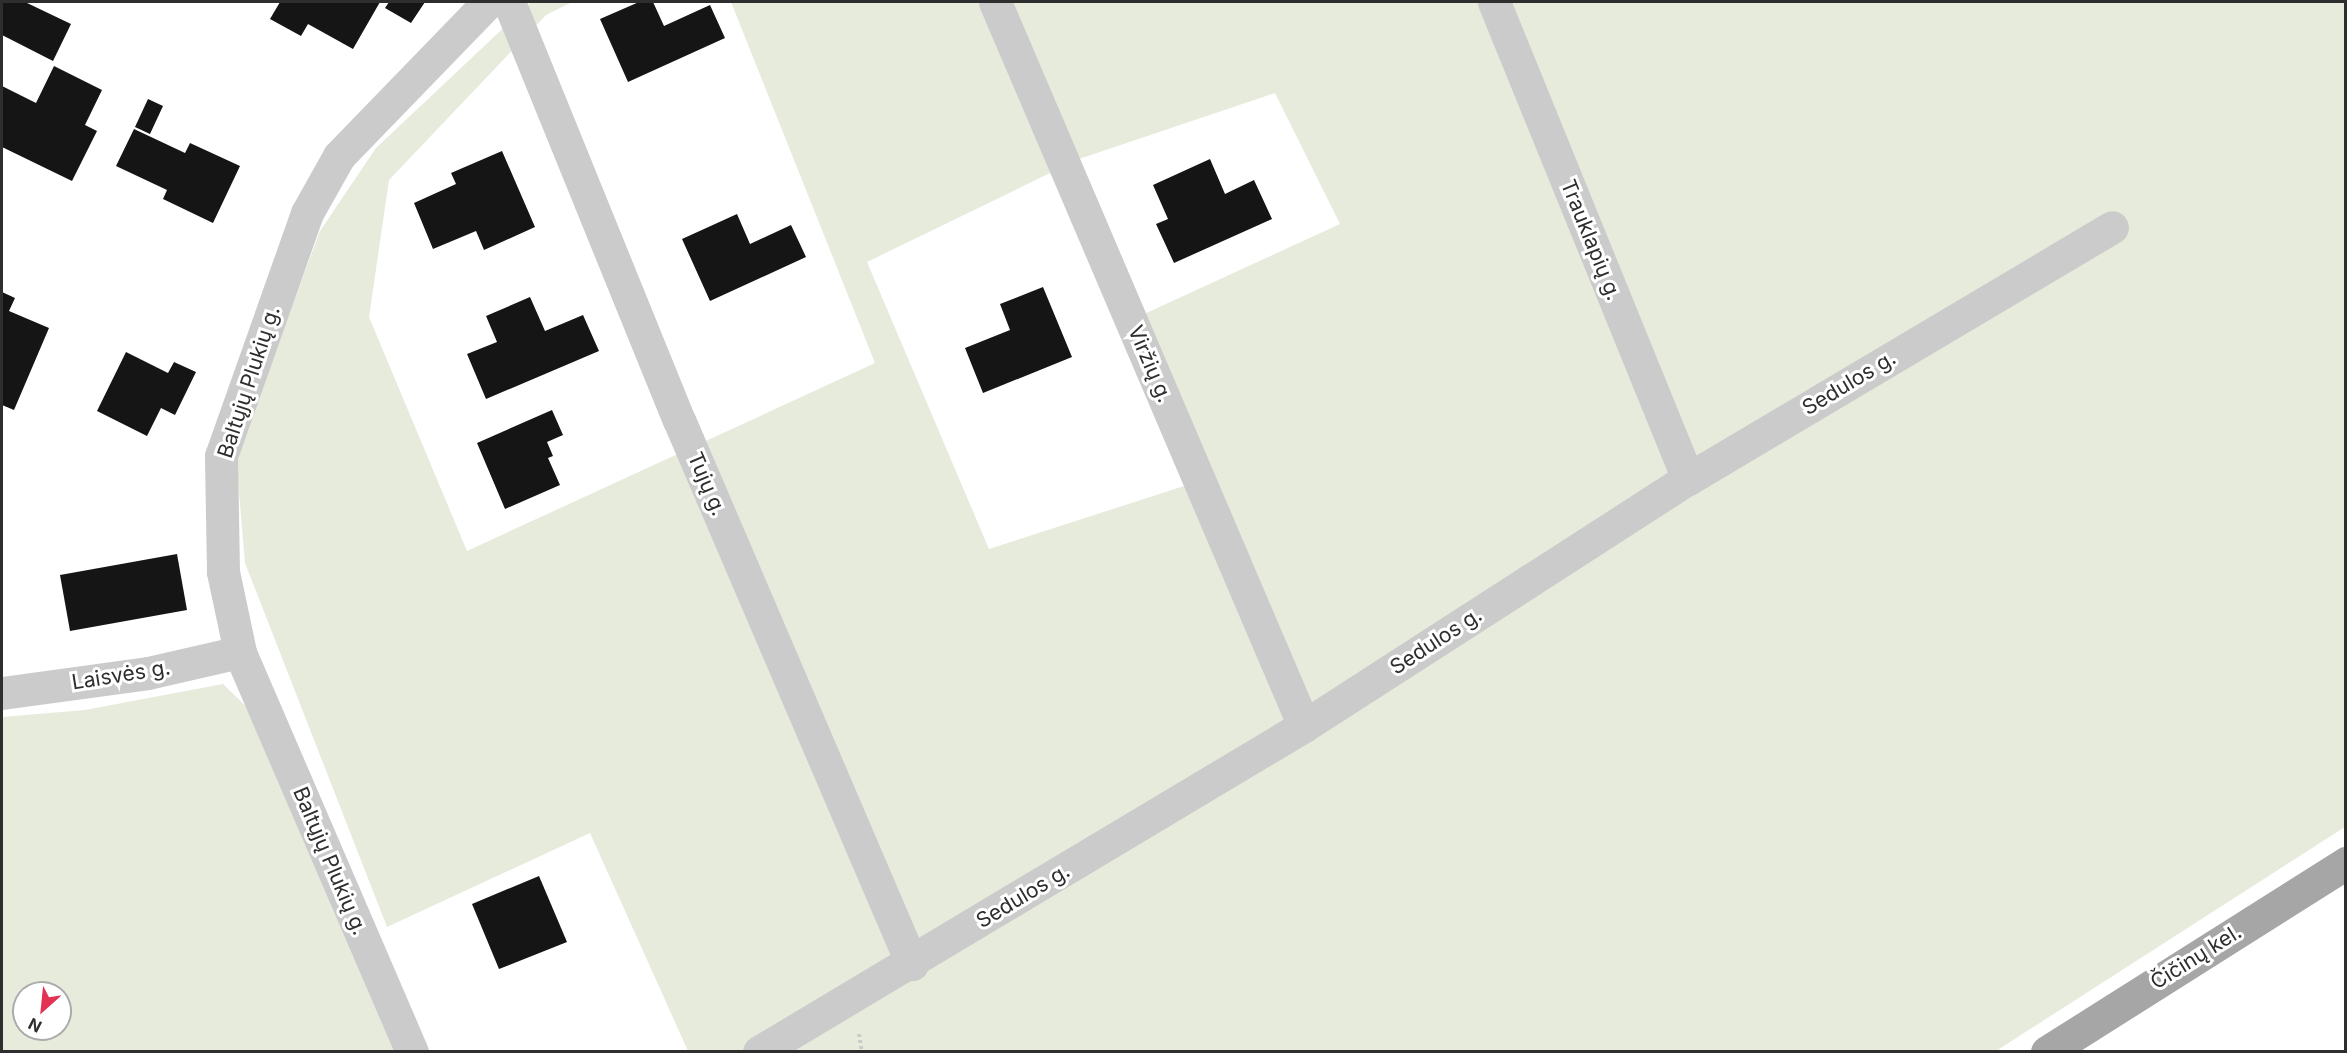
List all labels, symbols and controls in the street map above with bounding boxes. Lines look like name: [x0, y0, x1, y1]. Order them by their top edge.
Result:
street label: Trauklapių g.: [1555, 176, 1627, 304]
street label: Baltųjų Plukių g.: [213, 303, 285, 461]
street label: Viržių g.: [1122, 322, 1178, 406]
street label: Sedulos g.: [1798, 345, 1900, 421]
street label: Tujų g.: [682, 448, 732, 520]
street label: Sedulos g.: [1385, 602, 1487, 680]
street label: Laisvės g.: [70, 655, 172, 695]
street label: Baltųjų Plukių g.: [287, 783, 373, 939]
street label: Sedulos g.: [972, 858, 1074, 934]
street label: Čičinų kel.: [2146, 919, 2246, 995]
north arrow: [12, 981, 72, 1041]
text: N: [25, 1014, 45, 1037]

